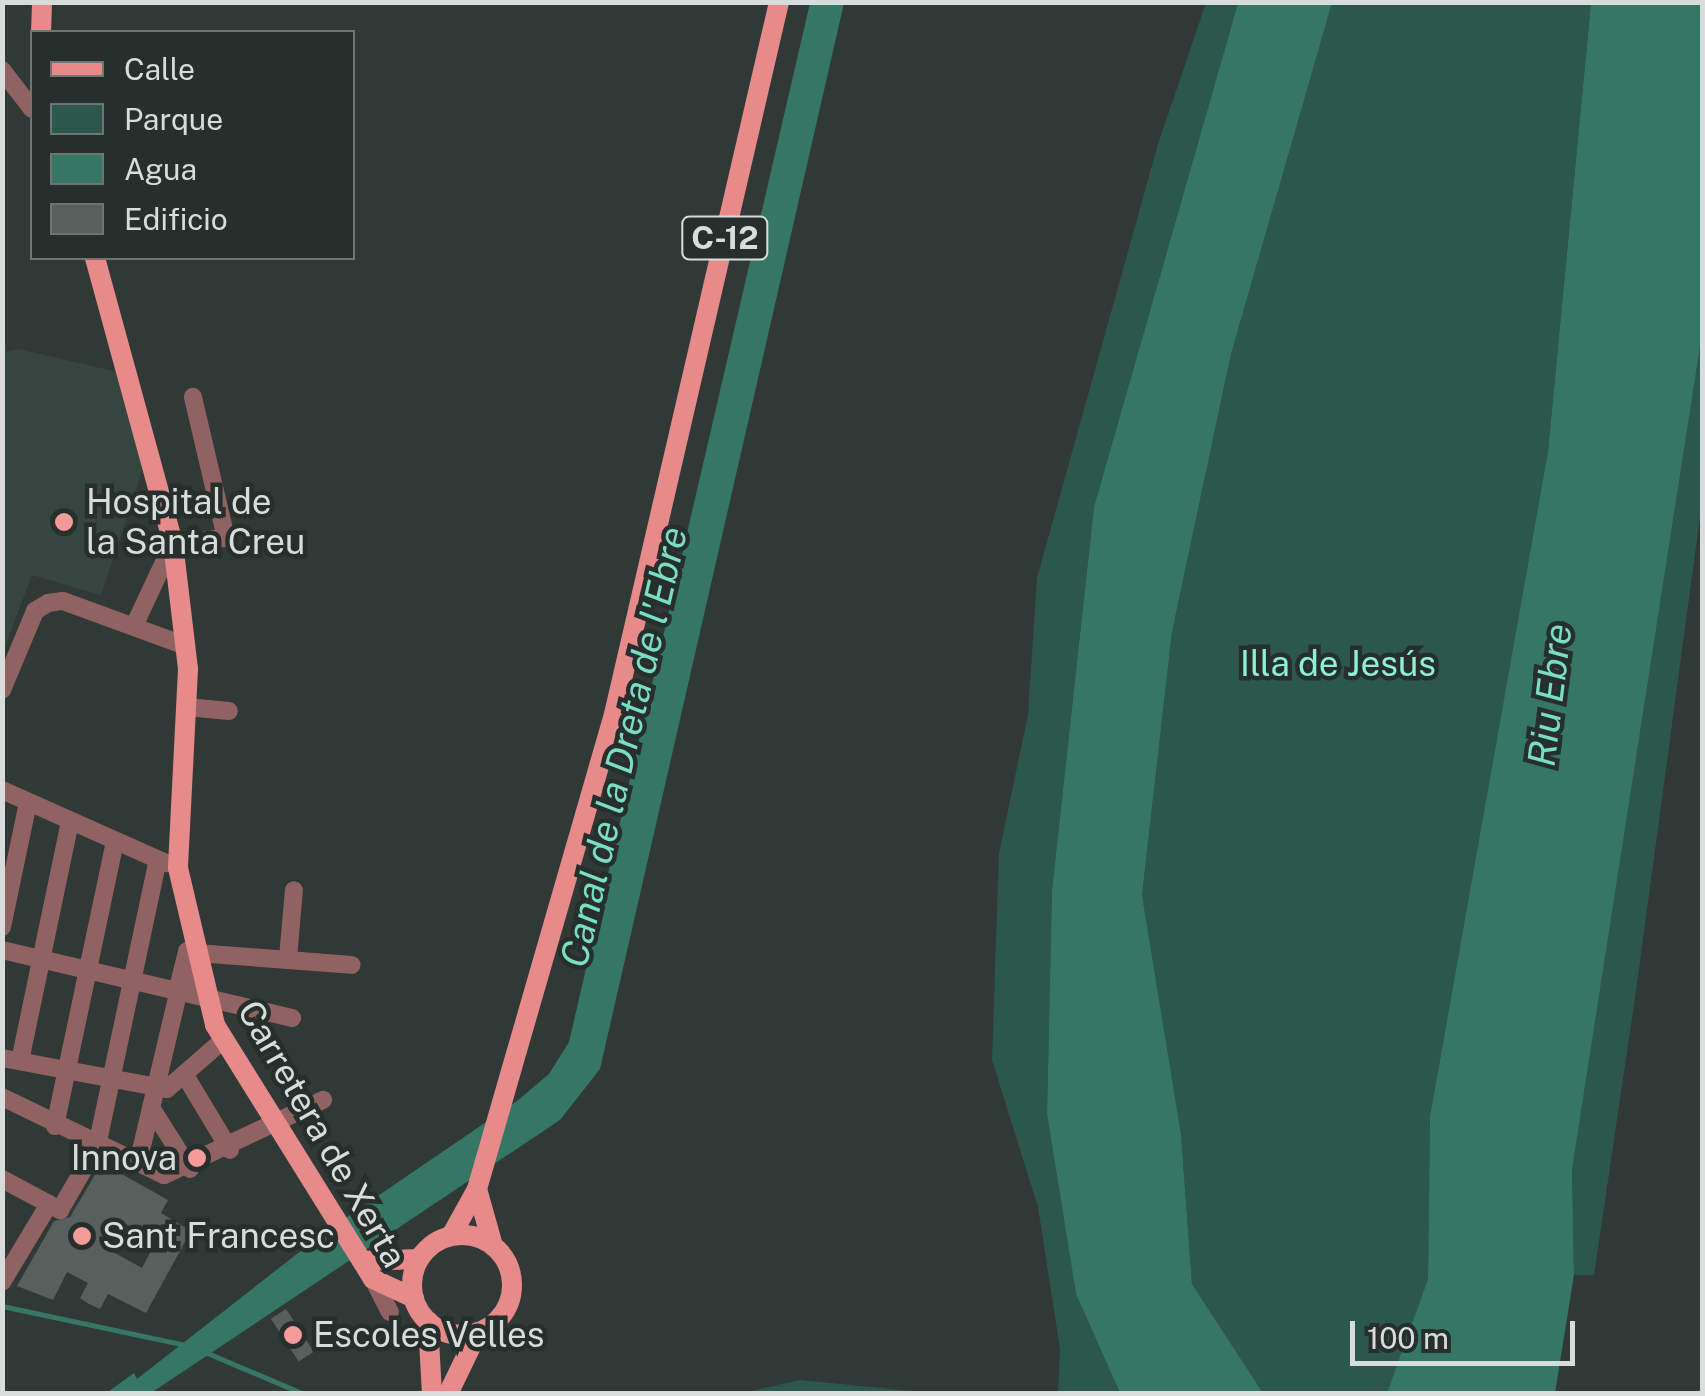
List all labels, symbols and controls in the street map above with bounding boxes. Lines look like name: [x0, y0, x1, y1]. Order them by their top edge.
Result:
legend: [30, 30, 355, 260]
text: Calle: [124, 51, 195, 87]
text: Parque: [124, 101, 223, 137]
text: Agua: [124, 151, 197, 187]
text: Edificio: [124, 201, 228, 237]
road number: C-12: [680, 211, 770, 265]
place label: Hospital de la Santa Creu: [86, 481, 305, 563]
marker: Hospital de la Santa Creu: [51, 509, 77, 535]
water label: Canal de la Dreta de l'Ebre: [551, 522, 697, 972]
water label: Riu Ebre: [1519, 621, 1581, 769]
park label: Illa de Jesús: [1240, 643, 1436, 685]
street label: Carretera de Xerta: [228, 993, 416, 1275]
place label: Innova: [71, 1137, 177, 1179]
marker: Innova: [186, 1147, 208, 1169]
place label: Sant Francesc: [102, 1215, 335, 1257]
marker: Sant Francesc: [71, 1225, 93, 1247]
scale bar: [1355, 1301, 1580, 1363]
place label: Escoles Velles: [313, 1314, 545, 1356]
text: 100 m: [1367, 1320, 1449, 1356]
marker: Escoles Velles: [282, 1324, 304, 1346]

